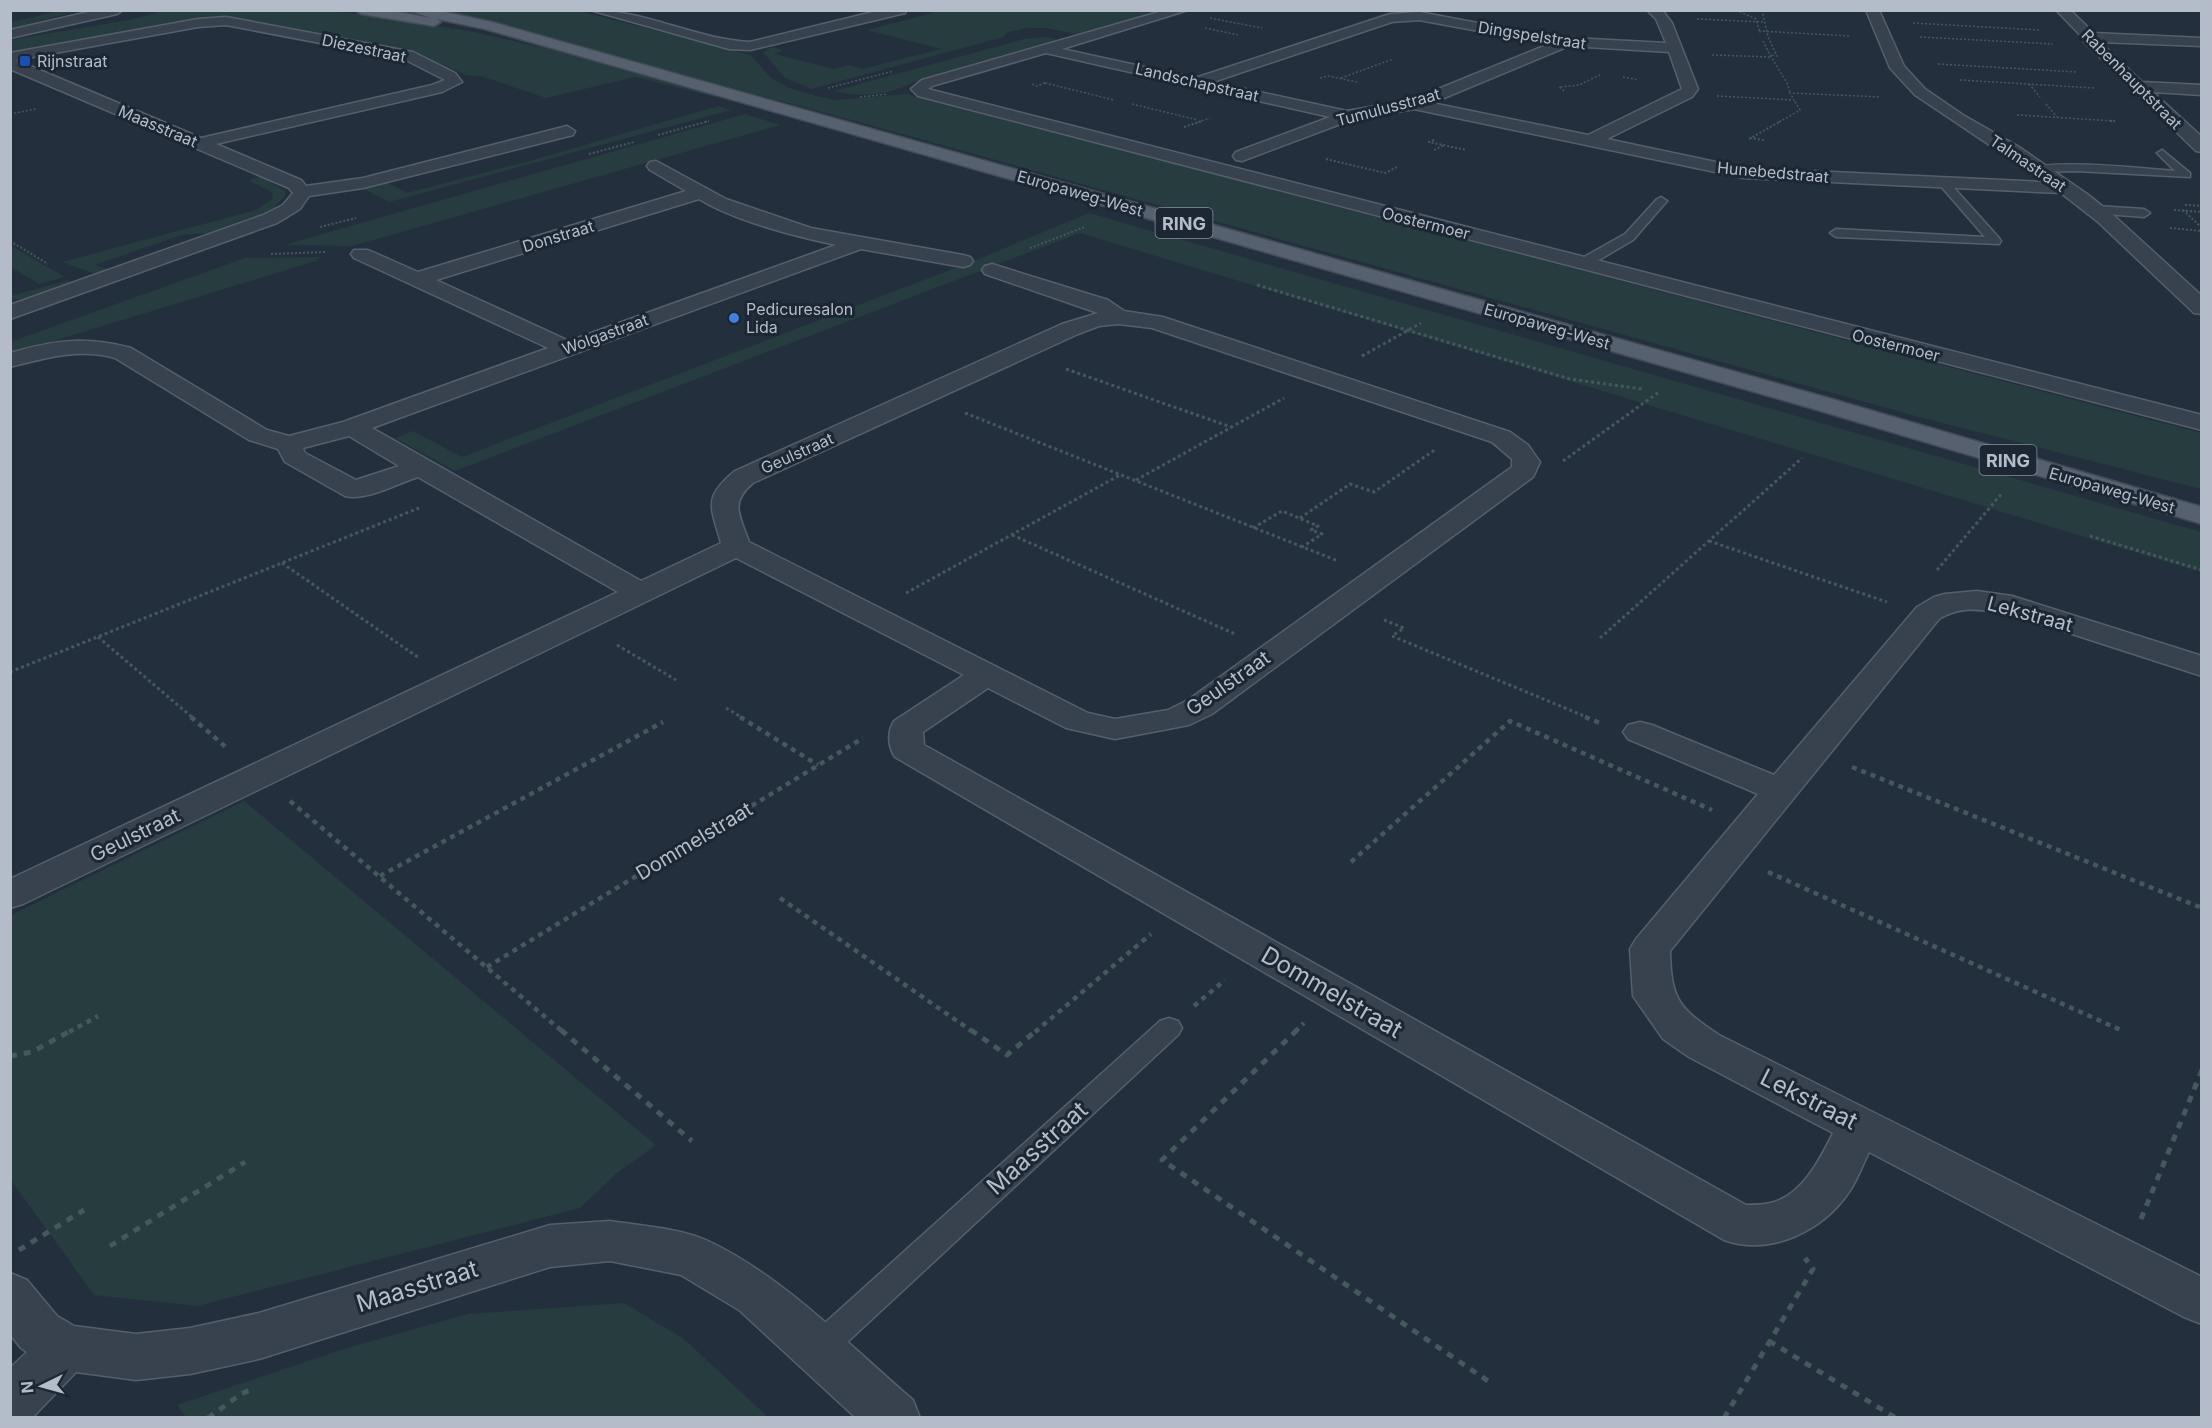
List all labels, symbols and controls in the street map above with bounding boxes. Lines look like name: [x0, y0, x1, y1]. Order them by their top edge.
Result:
street label: Dingspelstraat: [1477, 17, 1587, 53]
street label: Rabenhauptstraat: [2078, 25, 2186, 133]
street label: Diezestraat: [320, 29, 408, 67]
place label: Rijnstraat: [37, 51, 107, 71]
marker: Rijnstraat: [18, 54, 32, 68]
street label: Landschapstraat: [1133, 58, 1261, 106]
street label: Tumulusstraat: [1334, 84, 1442, 130]
street label: Maasstraat: [116, 100, 200, 152]
street label: Talmastraat: [1986, 130, 2070, 196]
street label: Hunebedstraat: [1716, 157, 1830, 187]
street label: Europaweg-West: [1015, 165, 1145, 221]
street label: Oostermoer: [1380, 202, 1472, 244]
road number: RING: [1156, 208, 1212, 238]
street label: Donstraat: [520, 216, 596, 256]
street label: Europaweg-West: [1482, 298, 1612, 354]
place label: Pedicuresalon Lida: [746, 299, 853, 337]
street label: Wolgastraat: [559, 309, 651, 359]
marker: Pedicuresalon Lida: [727, 311, 741, 325]
street label: Oostermoer: [1850, 324, 1942, 366]
street label: Geulstraat: [758, 428, 836, 478]
road number: RING: [1980, 445, 2036, 475]
street label: Europaweg-West: [2047, 462, 2177, 518]
street label: Lekstraat: [1985, 591, 2076, 637]
street label: Geulstraat: [1181, 645, 1275, 721]
street label: Dommelstraat: [631, 797, 757, 885]
street label: Geulstraat: [86, 803, 184, 867]
street label: Dommelstraat: [1256, 940, 1408, 1044]
street label: Lekstraat: [1756, 1062, 1863, 1136]
street label: Maasstraat: [981, 1095, 1094, 1201]
street label: Maasstraat: [353, 1254, 481, 1318]
north arrow: [12, 1356, 72, 1416]
text: N: [17, 1380, 38, 1394]

